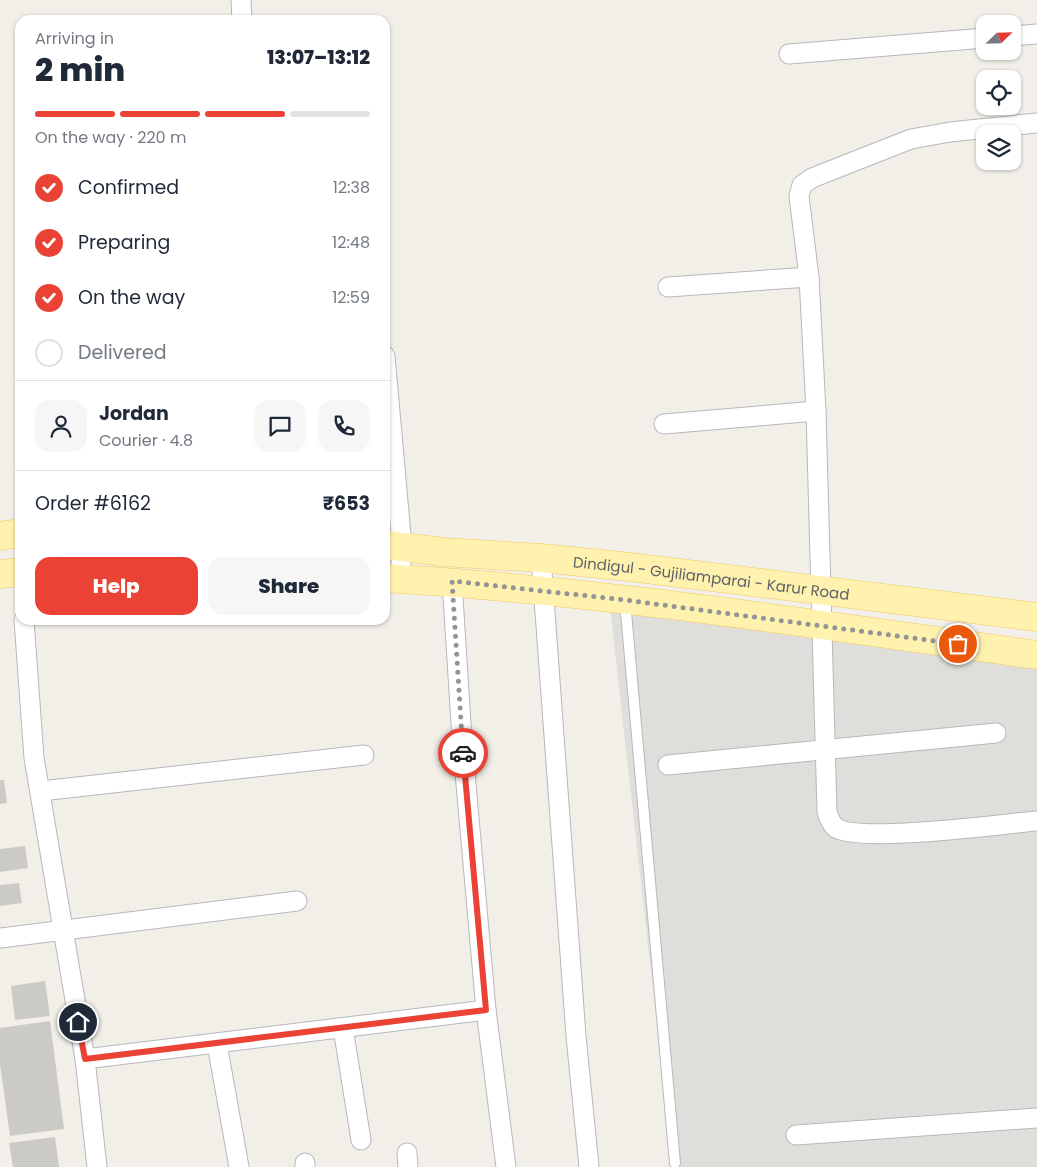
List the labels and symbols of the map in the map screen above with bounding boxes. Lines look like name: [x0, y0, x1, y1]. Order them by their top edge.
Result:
north arrow: [976, 15, 1021, 60]
street label: Dindigul - Gujiliamparai - Karur Road: [572, 551, 851, 604]
pin: [937, 623, 979, 665]
courier: [438, 728, 488, 778]
pin: [57, 1001, 99, 1043]

